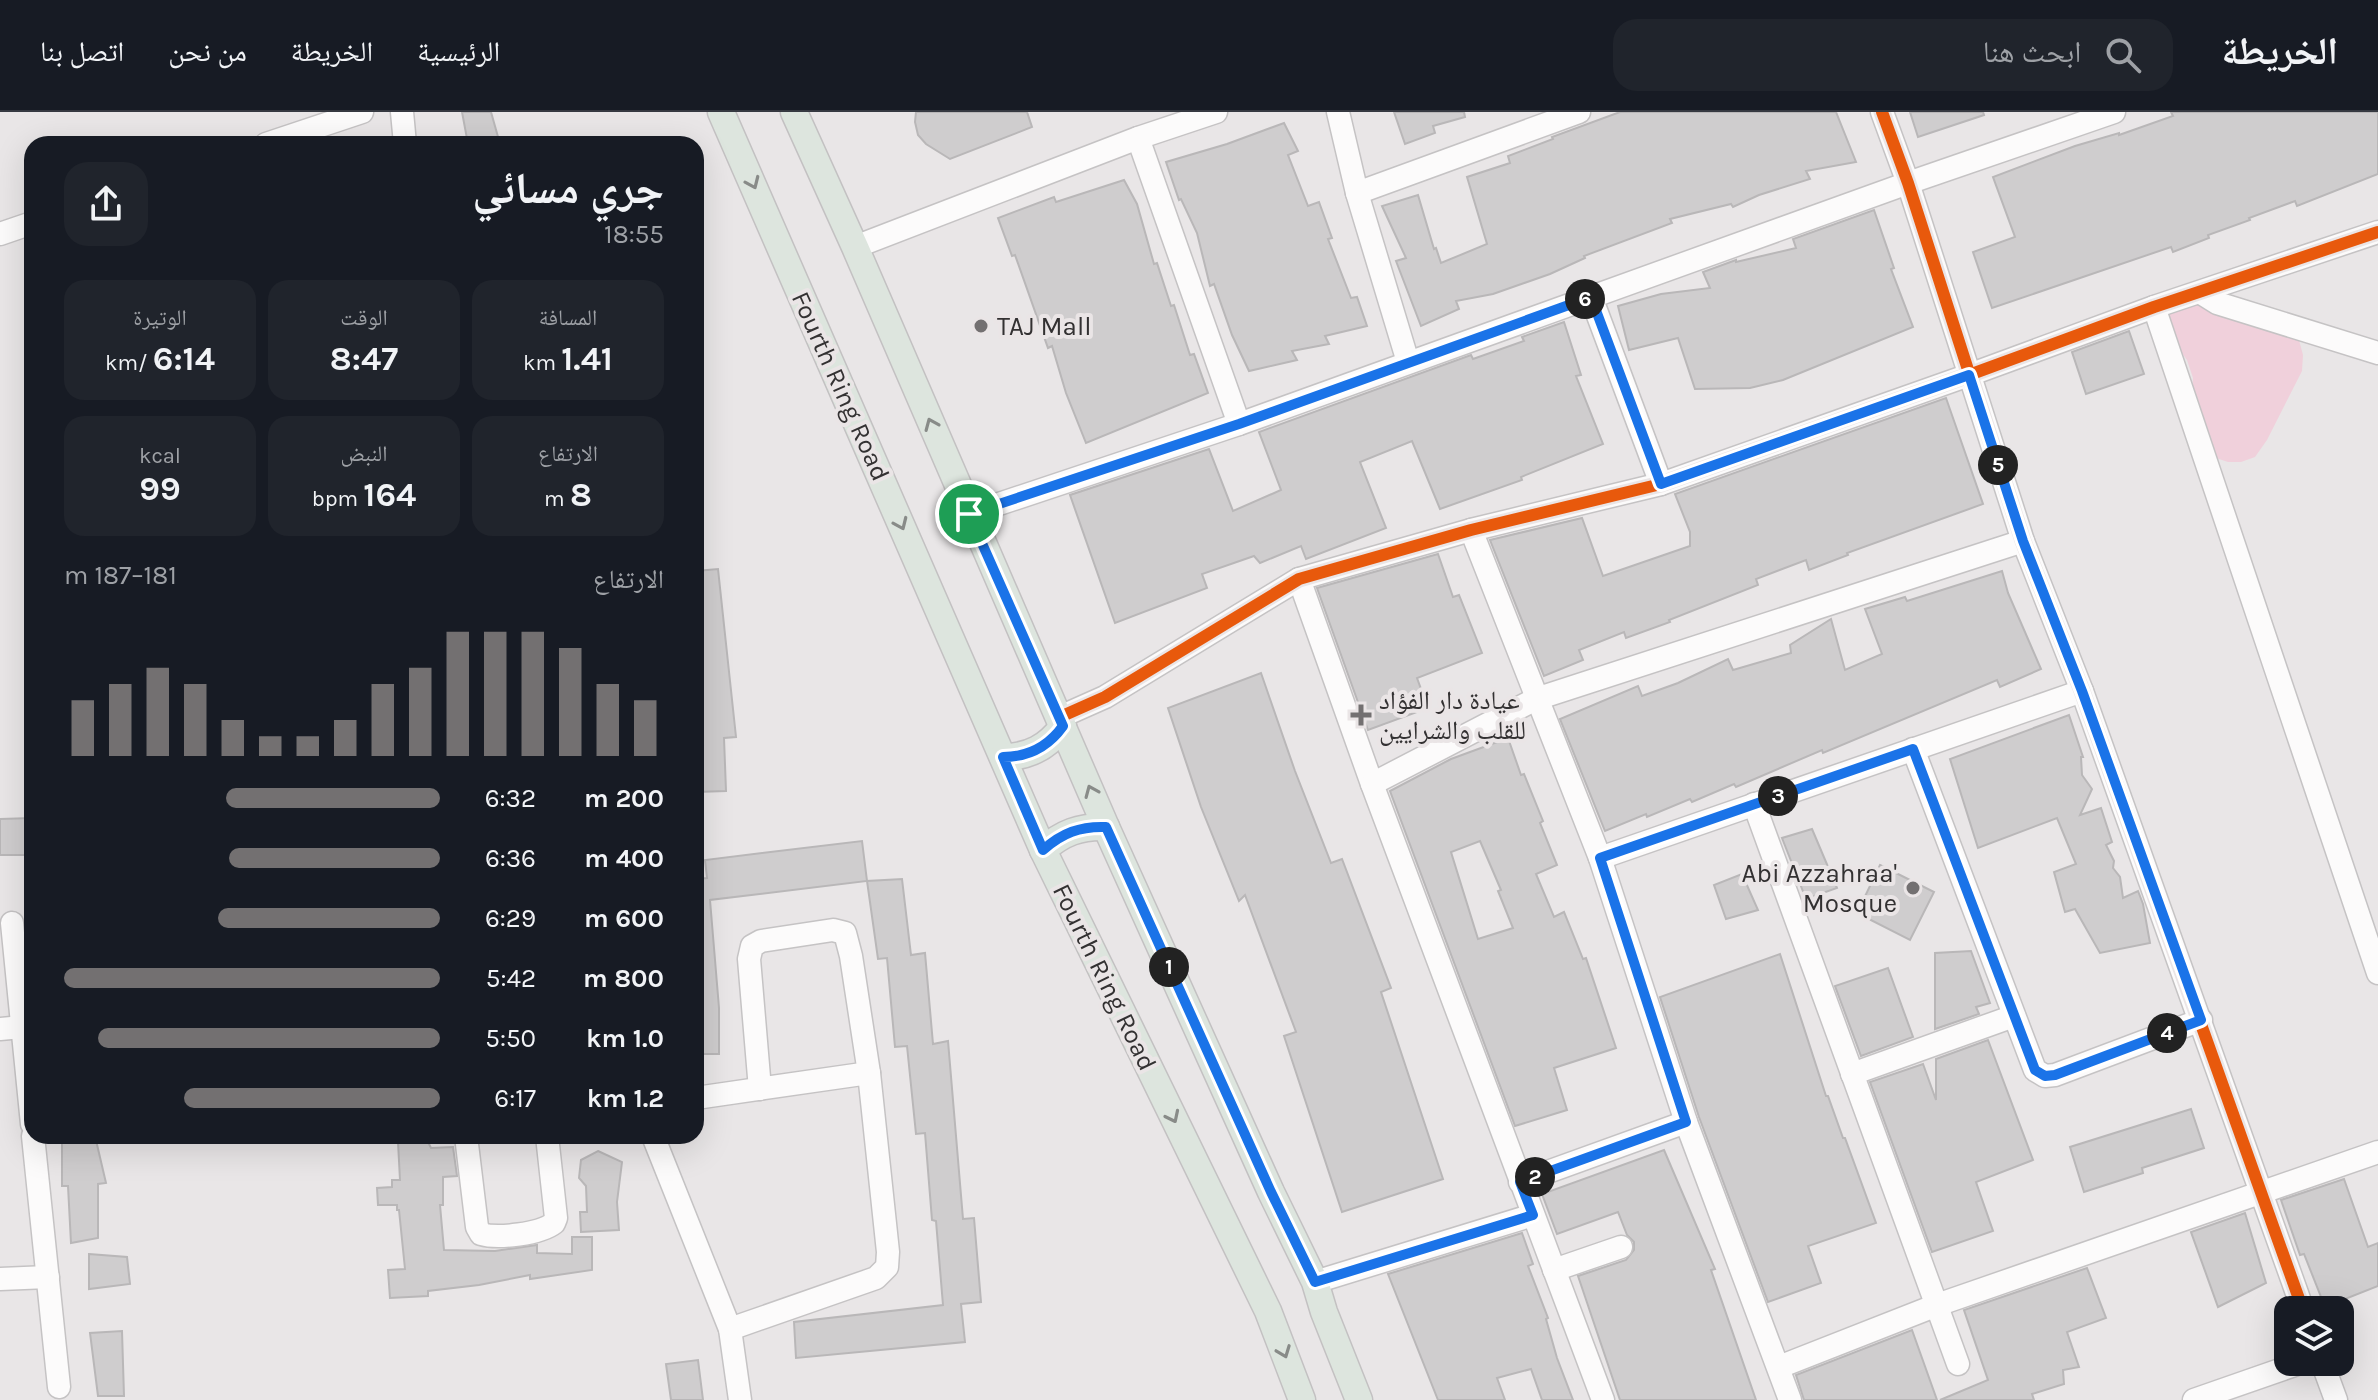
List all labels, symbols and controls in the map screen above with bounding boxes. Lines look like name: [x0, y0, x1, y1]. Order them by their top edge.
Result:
search box: [1613, 19, 2173, 91]
text: الخريطة: [2221, 29, 2338, 74]
icon: search: [2101, 33, 2145, 77]
text: ابحث هنا: [1983, 34, 2081, 70]
text: اتصل بنا: [40, 35, 124, 68]
text: من نحن: [168, 35, 247, 68]
text: الخريطة: [291, 35, 373, 68]
text: الرئيسية: [417, 35, 500, 68]
button: share: [64, 162, 148, 246]
text: جري مسائي: [472, 163, 664, 214]
one-way arrow: [743, 175, 759, 190]
text: 18:55: [604, 219, 664, 250]
pin: 6: [1565, 279, 1605, 319]
text: 6: [1578, 286, 1592, 312]
street label: Fourth Ring Road: [785, 287, 896, 486]
text: الوتيرة: [133, 305, 187, 331]
text: الوقت: [340, 305, 388, 331]
text: المسافة: [539, 305, 597, 331]
place label: TAJ Mall: [997, 311, 1091, 342]
marker: TAJ Mall: [972, 317, 990, 335]
text: 6:14: [153, 339, 215, 379]
text: 8:47: [330, 339, 398, 379]
text: 1.41: [561, 339, 613, 379]
text: /km: [105, 350, 153, 376]
text: km: [523, 350, 561, 376]
one-way arrow: [924, 418, 940, 432]
text: النبض: [341, 441, 387, 467]
text: الارتفاع: [538, 441, 598, 467]
text: kcal: [139, 443, 181, 469]
pin: 5: [1978, 445, 2018, 485]
text: 5: [1992, 452, 2004, 478]
text: 99: [139, 469, 181, 509]
text: 164: [363, 475, 416, 515]
text: 8: [570, 475, 592, 515]
pin: [935, 480, 1003, 548]
text: bpm: [312, 486, 363, 512]
text: m: [544, 486, 570, 512]
icon: arrive: [947, 492, 991, 536]
one-way arrow: [892, 516, 908, 531]
text: 181–187 m: [64, 560, 177, 591]
text: الارتفاع: [593, 564, 664, 595]
place label: عيادة دار الفؤاد للقلب والشرايين: [1379, 685, 1526, 746]
marker: عيادة دار الفؤاد للقلب والشرايين: [1350, 704, 1372, 726]
pin: 3: [1758, 776, 1798, 816]
text: 6:32: [485, 783, 536, 814]
text: 200 m: [584, 783, 664, 814]
text: 3: [1771, 783, 1785, 809]
one-way arrow: [1084, 785, 1100, 799]
text: 6:36: [485, 843, 536, 874]
text: 400 m: [584, 843, 664, 874]
place label: Abi Azzahraa' Mosque: [1742, 858, 1897, 919]
street label: Fourth Ring Road: [1046, 879, 1163, 1076]
marker: Abi Azzahraa' Mosque: [1904, 879, 1922, 897]
text: 6:29: [485, 903, 536, 934]
text: 600 m: [584, 903, 664, 934]
pin: 1: [1149, 947, 1189, 987]
text: 1: [1165, 954, 1173, 980]
text: 5:42: [486, 963, 536, 994]
text: 800 m: [583, 963, 664, 994]
pin: 4: [2147, 1013, 2187, 1053]
text: 4: [2160, 1020, 2174, 1046]
text: 5:50: [485, 1023, 536, 1054]
text: 1.0 km: [586, 1023, 664, 1054]
text: 6:17: [494, 1083, 536, 1114]
text: 1.2 km: [587, 1083, 664, 1114]
one-way arrow: [1163, 1109, 1179, 1123]
pin: 2: [1515, 1157, 1555, 1197]
text: 2: [1528, 1164, 1542, 1190]
map controls: [2274, 1296, 2354, 1376]
button: layers: [2274, 1296, 2354, 1376]
one-way arrow: [1274, 1344, 1291, 1358]

